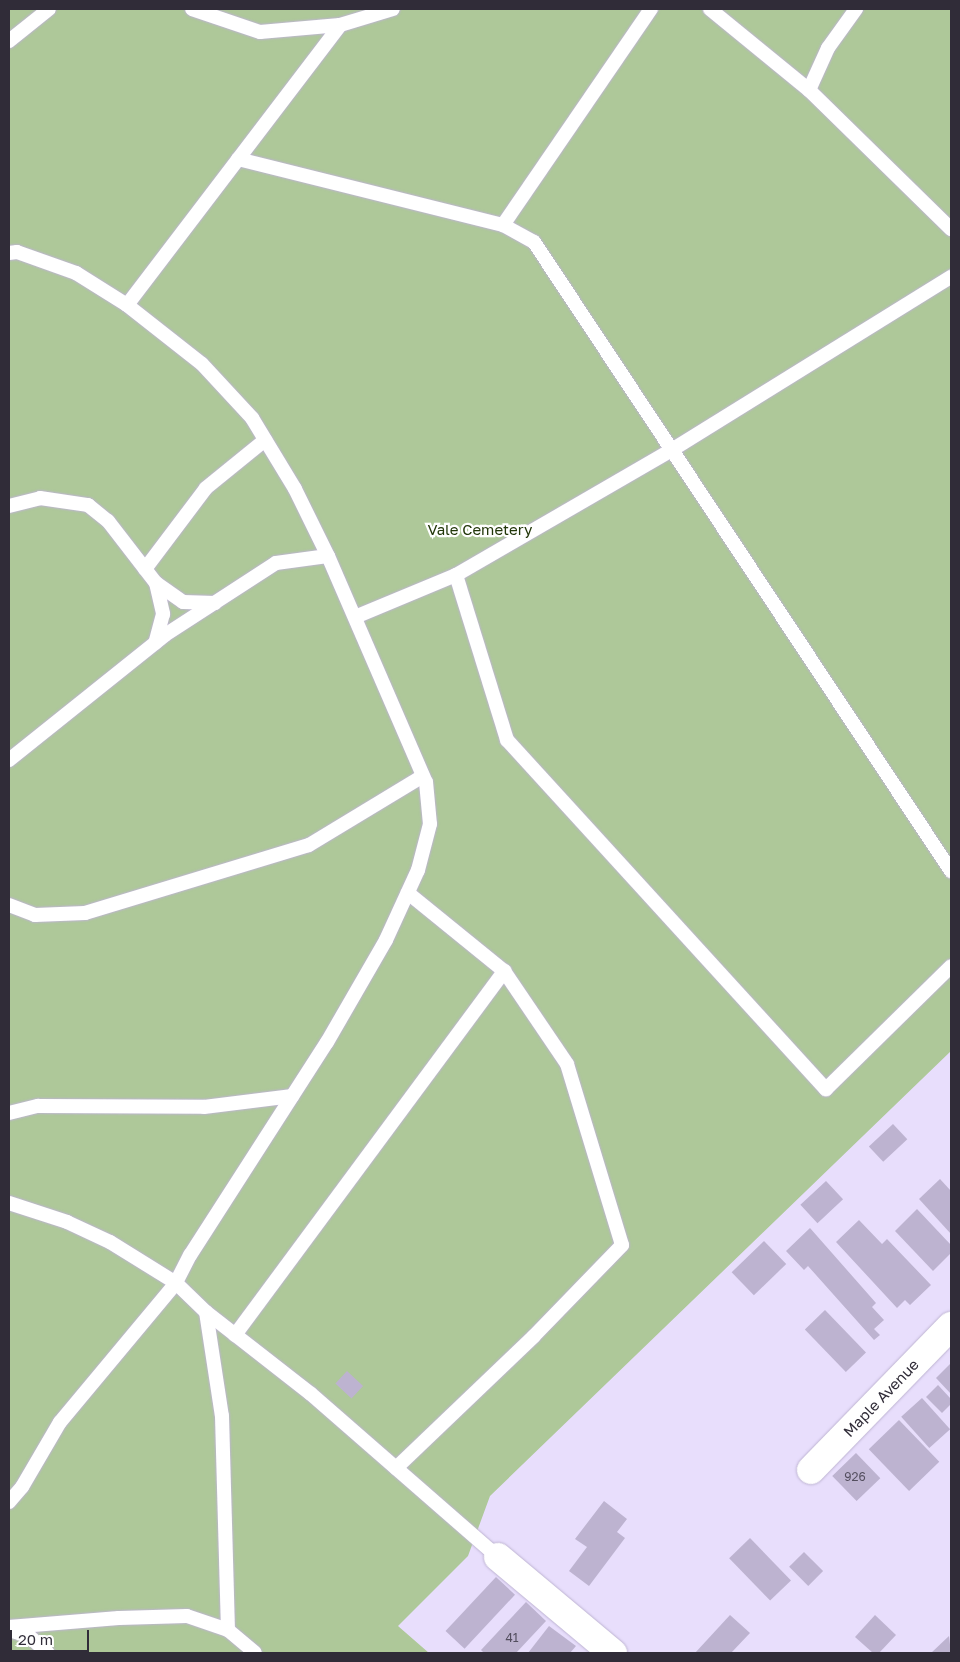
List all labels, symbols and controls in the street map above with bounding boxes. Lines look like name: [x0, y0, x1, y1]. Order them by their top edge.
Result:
park label: Vale Cemetery: [428, 521, 532, 539]
street label: Maple Avenue: [840, 1356, 922, 1440]
house number: 926: [844, 1470, 866, 1484]
scale bar: [12, 1620, 91, 1652]
text: 20 m: [18, 1630, 53, 1648]
house number: 41: [505, 1631, 519, 1645]

